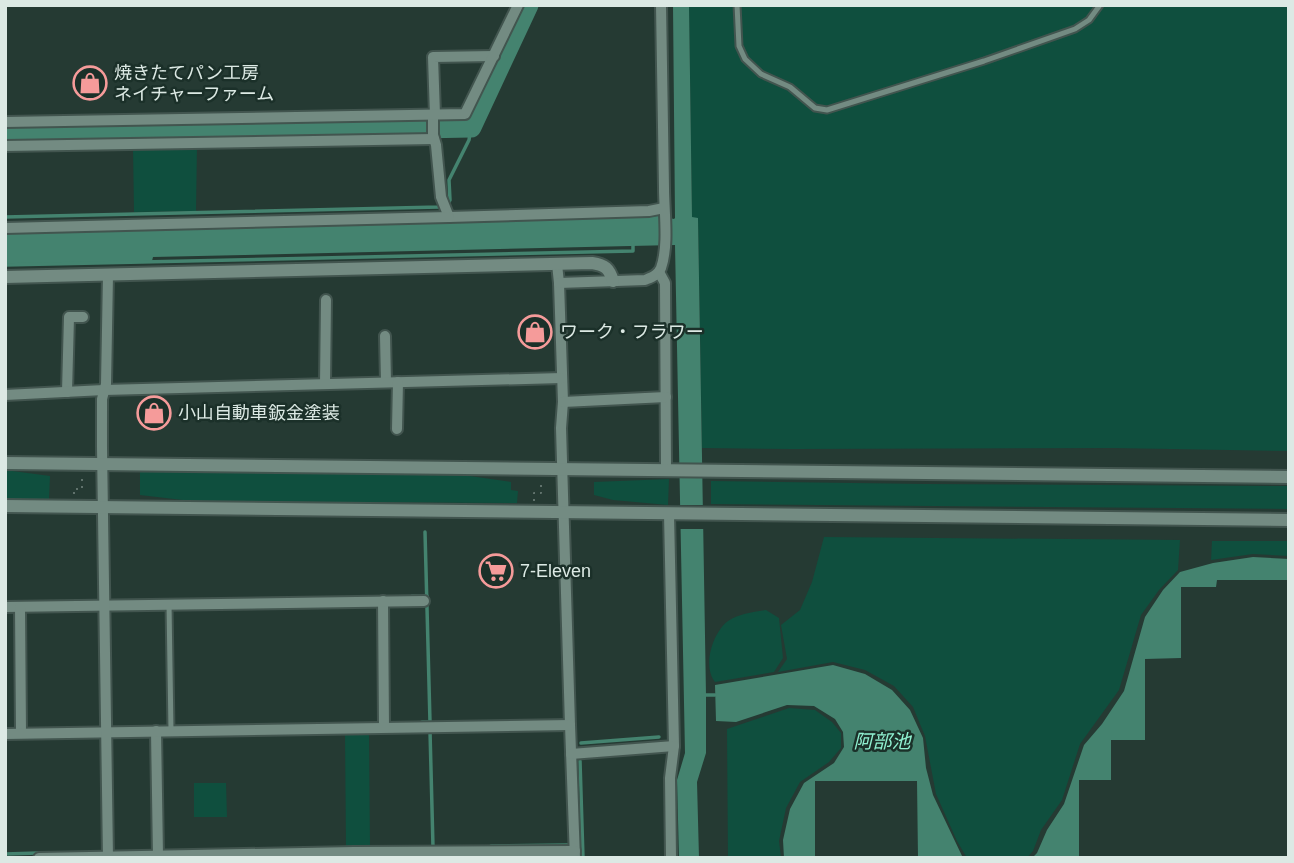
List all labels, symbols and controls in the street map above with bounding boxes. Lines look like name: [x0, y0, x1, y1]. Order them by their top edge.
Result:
place label: 焼きたてパン工房 ネイチャーファーム: [114, 63, 274, 104]
shop icon: 焼きたてパン工房 ネイチャーファーム: [71, 64, 109, 102]
shop icon: ワーク・フラワー: [516, 313, 554, 351]
place label: ワーク・フラワー: [560, 322, 704, 342]
shop icon: 小山自動車鈑金塗装: [135, 394, 173, 432]
place label: 小山自動車鈑金塗装: [178, 403, 340, 423]
supermarket icon: 7-Eleven: [477, 552, 515, 590]
place label: 7-Eleven: [520, 561, 591, 581]
water label: 阿部池: [853, 731, 912, 752]

